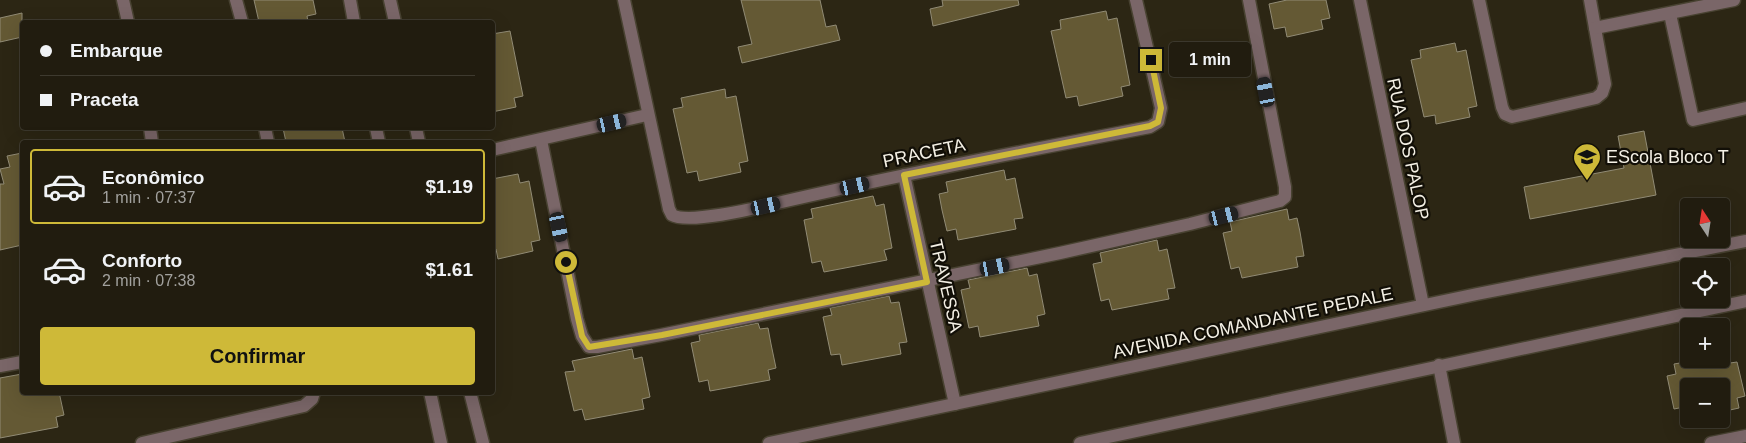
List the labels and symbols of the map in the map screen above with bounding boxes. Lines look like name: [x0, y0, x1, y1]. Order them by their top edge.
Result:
callout: 1 min: [1168, 42, 1251, 78]
route end: [1140, 49, 1162, 71]
car: [1255, 76, 1276, 108]
street label: RUA DOS PALOP: [1383, 76, 1433, 222]
car: [595, 112, 628, 134]
street label: PRACETA: [881, 135, 967, 171]
school or university icon: EScola Bloco T: [1572, 142, 1602, 181]
place label: EScola Bloco T: [1606, 147, 1729, 167]
car: [838, 175, 871, 197]
car: [749, 195, 782, 217]
north arrow: [1680, 198, 1730, 248]
car: [1207, 205, 1240, 227]
car: [548, 211, 569, 243]
street label: TRAVESSA: [926, 238, 966, 334]
route start: [555, 251, 577, 273]
car: [978, 257, 1011, 277]
street label: AVENIDA COMANDANTE PEDALE: [1111, 284, 1395, 362]

